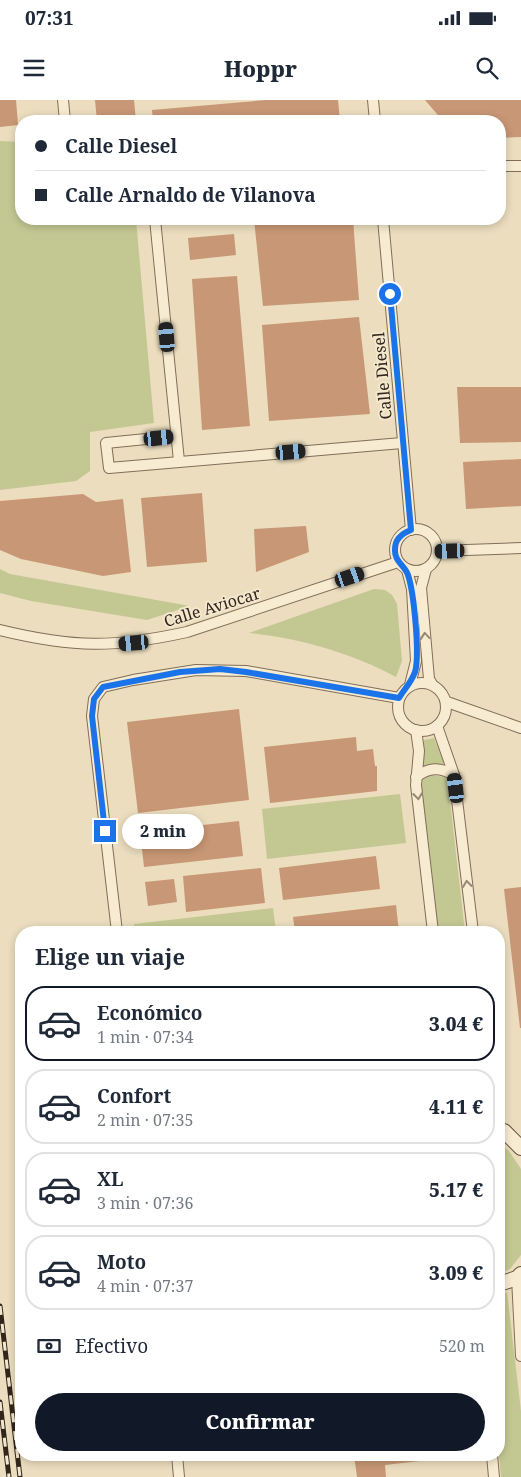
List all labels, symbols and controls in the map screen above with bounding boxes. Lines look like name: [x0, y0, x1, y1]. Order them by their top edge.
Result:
text: 07:31: [25, 5, 74, 31]
text: Hoppr: [224, 53, 297, 83]
icon: menu: [20, 54, 48, 82]
icon: search: [473, 54, 501, 82]
text: Calle Diesel: [65, 133, 177, 159]
text: Calle Arnaldo de Vilanova: [65, 182, 316, 208]
route start: [379, 283, 401, 305]
car: [158, 321, 175, 353]
street label: Calle Diesel: [367, 331, 397, 421]
car: [143, 429, 174, 447]
car: [275, 443, 306, 461]
car: [434, 543, 465, 559]
car: [333, 565, 366, 589]
street label: Calle Aviocar: [161, 582, 263, 632]
one-way arrow: [420, 632, 431, 640]
car: [118, 634, 149, 652]
car: [446, 772, 465, 804]
one-way arrow: [412, 793, 423, 801]
callout: 2 min: [122, 814, 205, 848]
route end: [94, 820, 116, 842]
text: 2 min: [140, 820, 186, 842]
one-way arrow: [462, 880, 473, 888]
text: Elige un viaje: [35, 941, 185, 971]
text: Económico: [97, 1000, 203, 1026]
icon: car: [37, 1001, 82, 1046]
text: 3.04 €: [429, 1011, 483, 1037]
text: 1 min · 07:34: [97, 1026, 193, 1048]
text: Confort: [97, 1083, 171, 1109]
icon: car: [37, 1084, 82, 1129]
text: 4.11 €: [429, 1094, 483, 1120]
text: 2 min · 07:35: [97, 1109, 193, 1131]
text: XL: [97, 1166, 123, 1192]
icon: car: [37, 1167, 82, 1212]
text: 5.17 €: [429, 1177, 483, 1203]
text: 3 min · 07:36: [97, 1192, 193, 1214]
text: Moto: [97, 1249, 146, 1275]
icon: car: [37, 1250, 82, 1295]
text: 3.09 €: [429, 1260, 483, 1286]
text: 4 min · 07:37: [97, 1275, 193, 1297]
icon: cash: [35, 1332, 63, 1360]
text: Efectivo: [75, 1333, 148, 1359]
text: 520 m: [439, 1335, 485, 1357]
button: Confirmar: [35, 1393, 485, 1451]

